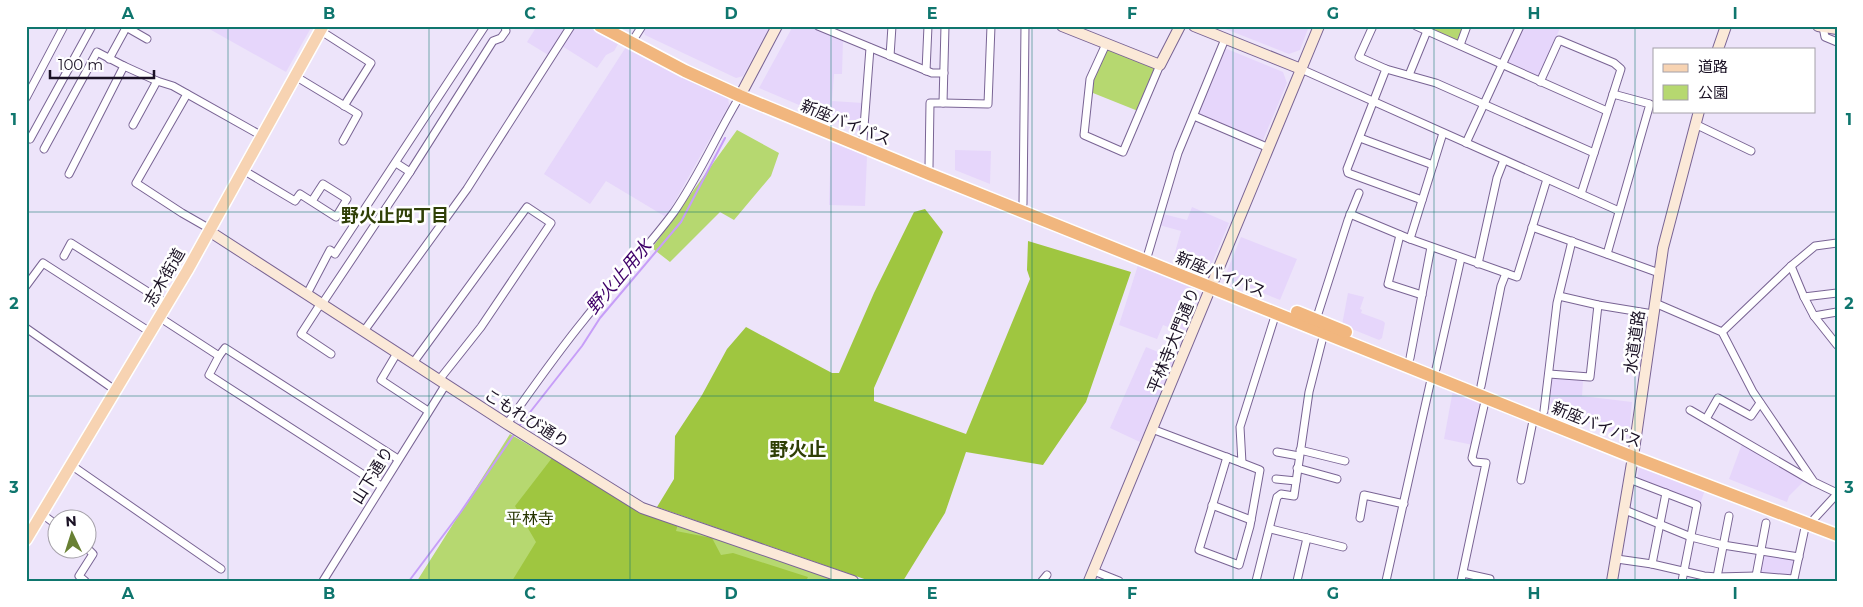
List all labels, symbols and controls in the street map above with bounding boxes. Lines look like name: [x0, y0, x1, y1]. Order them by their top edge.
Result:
text: A: [121, 4, 135, 23]
text: B: [323, 4, 335, 23]
text: C: [524, 4, 536, 23]
text: D: [724, 4, 738, 23]
text: E: [927, 4, 937, 23]
text: F: [1127, 4, 1137, 23]
text: G: [1327, 4, 1339, 23]
text: H: [1528, 4, 1540, 23]
text: I: [1732, 4, 1738, 23]
scale bar: [50, 48, 154, 80]
legend: [1653, 48, 1816, 112]
text: 100 m: [58, 55, 103, 74]
text: 道路: [1698, 57, 1728, 76]
text: 公園: [1698, 83, 1728, 102]
street label: 新座バイパス: [798, 96, 894, 149]
text: 1: [11, 110, 17, 129]
text: 1: [1846, 110, 1852, 129]
district label: 野火止四丁目: [341, 205, 449, 227]
water label: 野火止用水: [582, 234, 658, 319]
street label: 志木街道: [140, 245, 189, 310]
street label: 新座バイパス: [1173, 248, 1269, 301]
street label: 平林寺大門通り: [1144, 285, 1203, 396]
text: 2: [9, 294, 19, 313]
text: 2: [1844, 294, 1854, 313]
street label: 水道道路: [1621, 309, 1648, 375]
street label: こもれび通り: [481, 385, 572, 452]
street label: 新座バイパス: [1549, 398, 1645, 451]
district label: 野火止: [769, 438, 827, 461]
street label: 山下通り: [347, 443, 397, 507]
text: 3: [8, 478, 19, 497]
text: 3: [1843, 478, 1854, 497]
park label: 平林寺: [506, 509, 554, 528]
north arrow: [48, 510, 98, 560]
text: N: [65, 512, 77, 530]
text: A: [121, 584, 135, 603]
text: B: [323, 584, 335, 603]
text: C: [524, 584, 536, 603]
text: D: [724, 584, 738, 603]
text: E: [927, 584, 937, 603]
text: F: [1127, 584, 1137, 603]
text: G: [1327, 584, 1339, 603]
text: H: [1528, 584, 1540, 603]
text: I: [1732, 584, 1738, 603]

